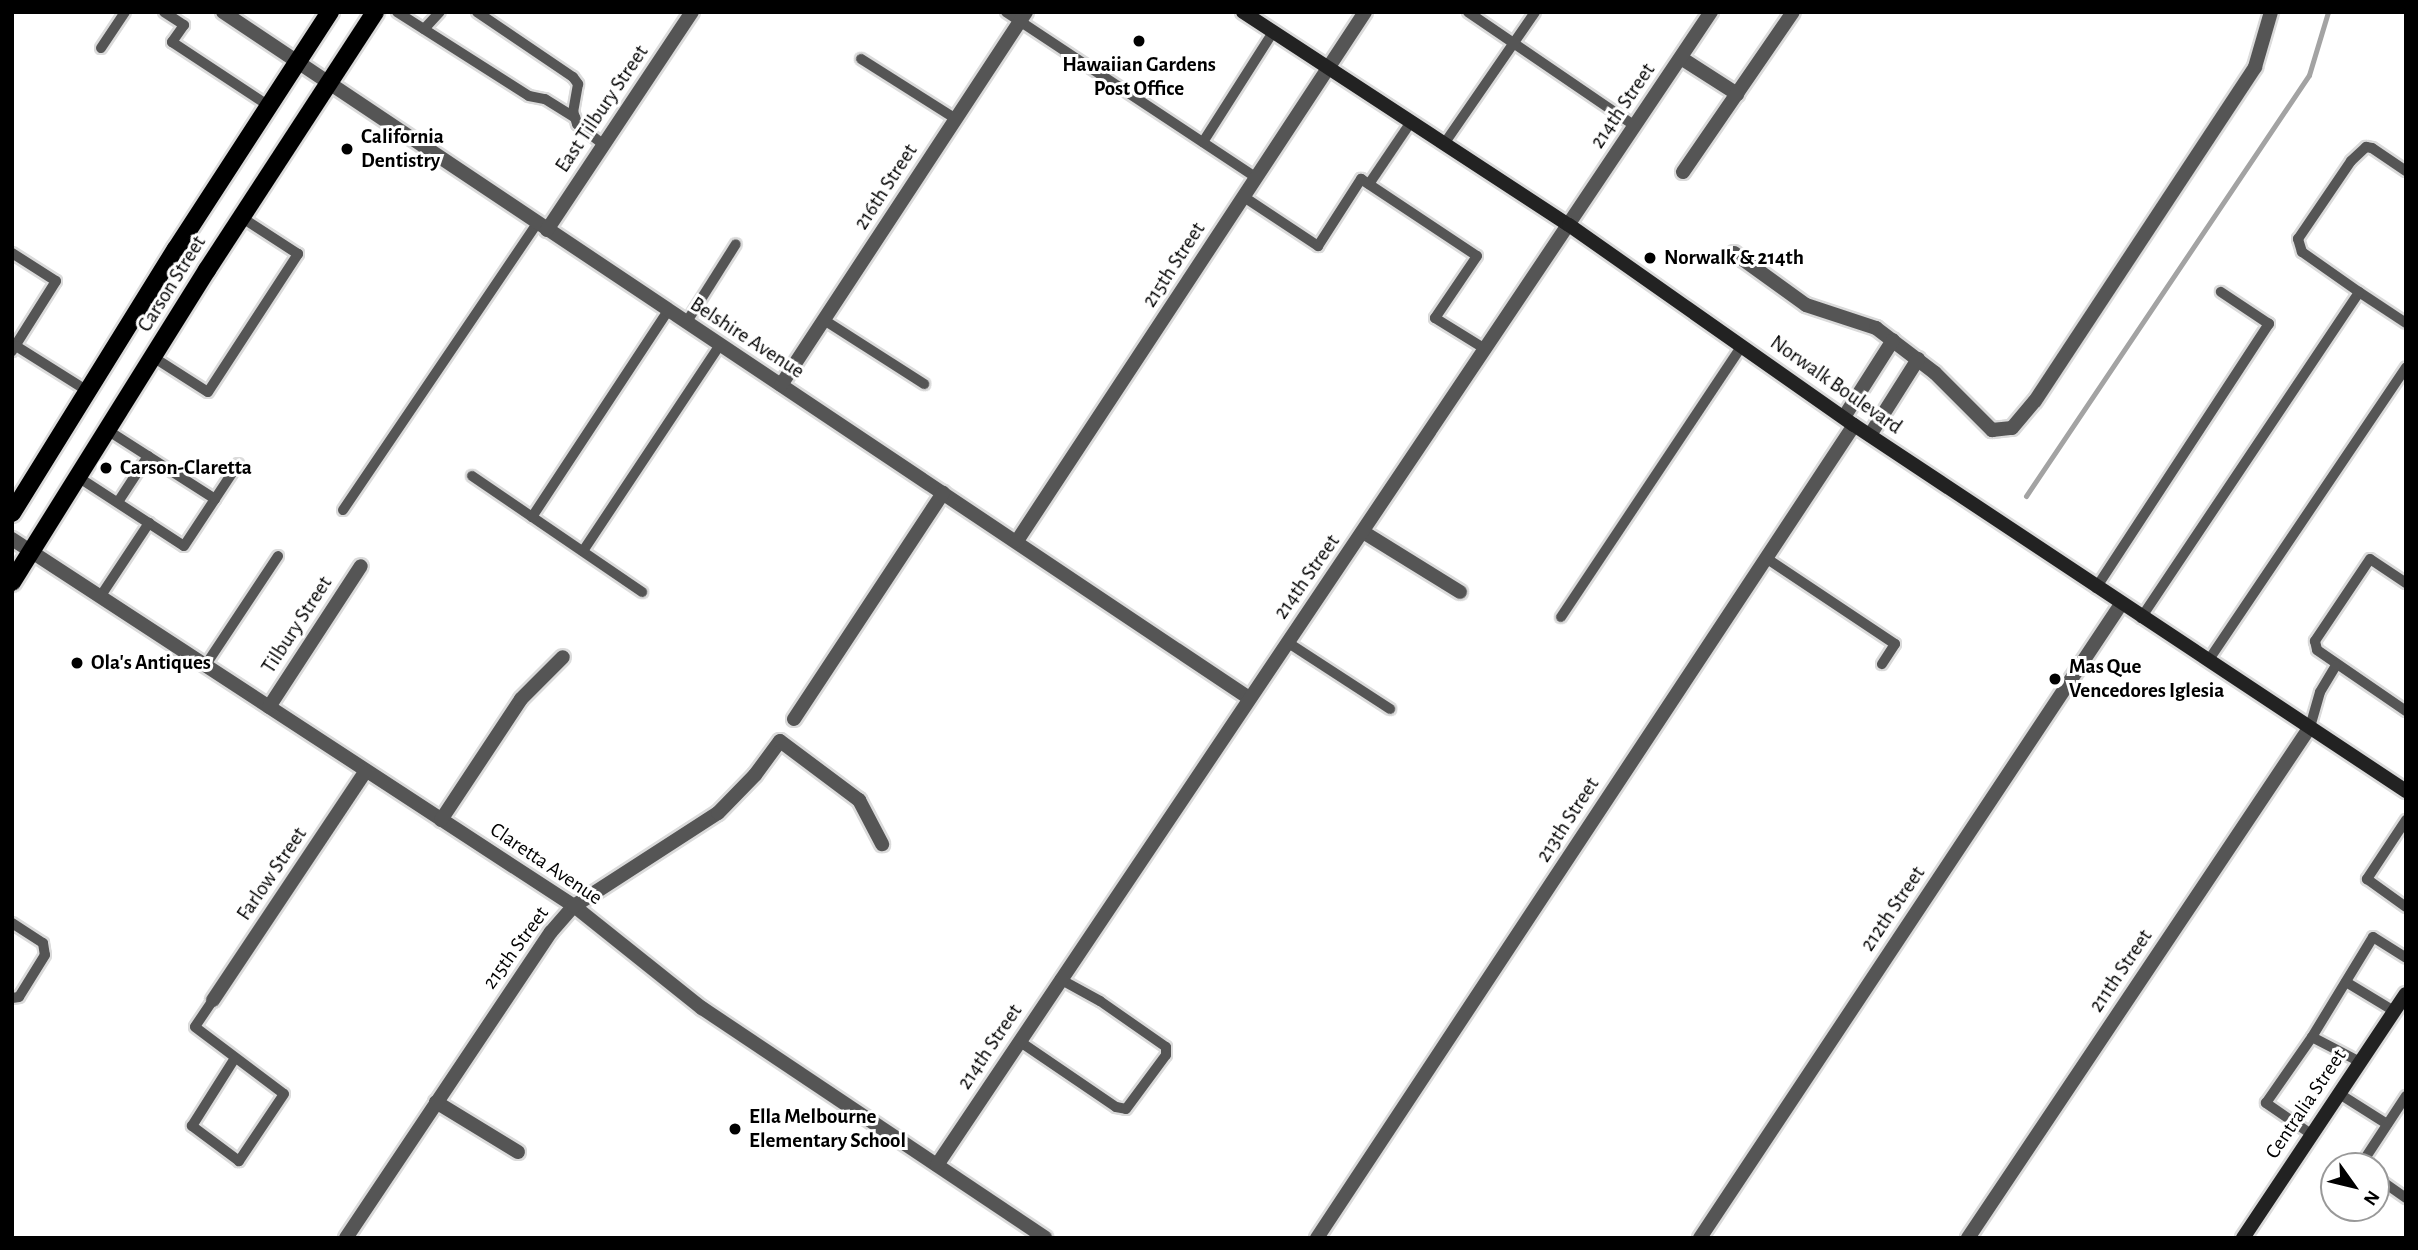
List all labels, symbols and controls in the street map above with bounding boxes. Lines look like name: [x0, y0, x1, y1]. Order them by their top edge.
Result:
marker: Hawaiian Gardens Post Office: [1131, 33, 1147, 49]
street label: East Tilbury Street: [550, 41, 654, 177]
place label: Hawaiian Gardens Post Office: [1062, 52, 1216, 102]
street label: 214th Street: [1585, 59, 1661, 153]
place label: California Dentistry: [361, 124, 444, 174]
street label: 216th Street: [849, 139, 923, 235]
marker: California Dentistry: [339, 141, 355, 157]
street label: 215th Street: [1137, 218, 1211, 312]
street label: Carson Street: [132, 231, 212, 337]
place label: Norwalk & 214th: [1664, 245, 1804, 271]
marker: Norwalk & 214th: [1642, 250, 1658, 266]
street label: Belshire Avenue: [685, 292, 809, 384]
street label: Norwalk Boulevard: [1765, 330, 1907, 440]
place label: Carson-Claretta: [120, 455, 252, 481]
marker: Carson-Claretta: [98, 460, 114, 476]
street label: 214th Street: [1269, 530, 1345, 624]
street label: Tilbury Street: [256, 572, 338, 678]
place label: Ola's Antiques: [91, 650, 211, 676]
place label: Mas Que Vencedores Iglesia: [2069, 654, 2224, 704]
marker: Ola's Antiques: [69, 655, 85, 671]
marker: Mas Que Vencedores Iglesia: [2047, 671, 2063, 687]
street label: 213th Street: [1531, 773, 1605, 867]
street label: Claretta Avenue: [485, 817, 607, 911]
street label: Farlow Street: [232, 823, 312, 925]
street label: 212th Street: [1855, 862, 1931, 956]
street label: 215th Street: [478, 902, 554, 994]
street label: 211th Street: [2084, 925, 2158, 1017]
street label: 214th Street: [952, 1000, 1028, 1094]
street label: Centralia Street: [2260, 1044, 2352, 1164]
place label: Ella Melbourne Elementary School: [749, 1104, 906, 1154]
marker: Ella Melbourne Elementary School: [727, 1121, 743, 1137]
north arrow: [2320, 1152, 2390, 1222]
text: N: [2360, 1187, 2383, 1209]

